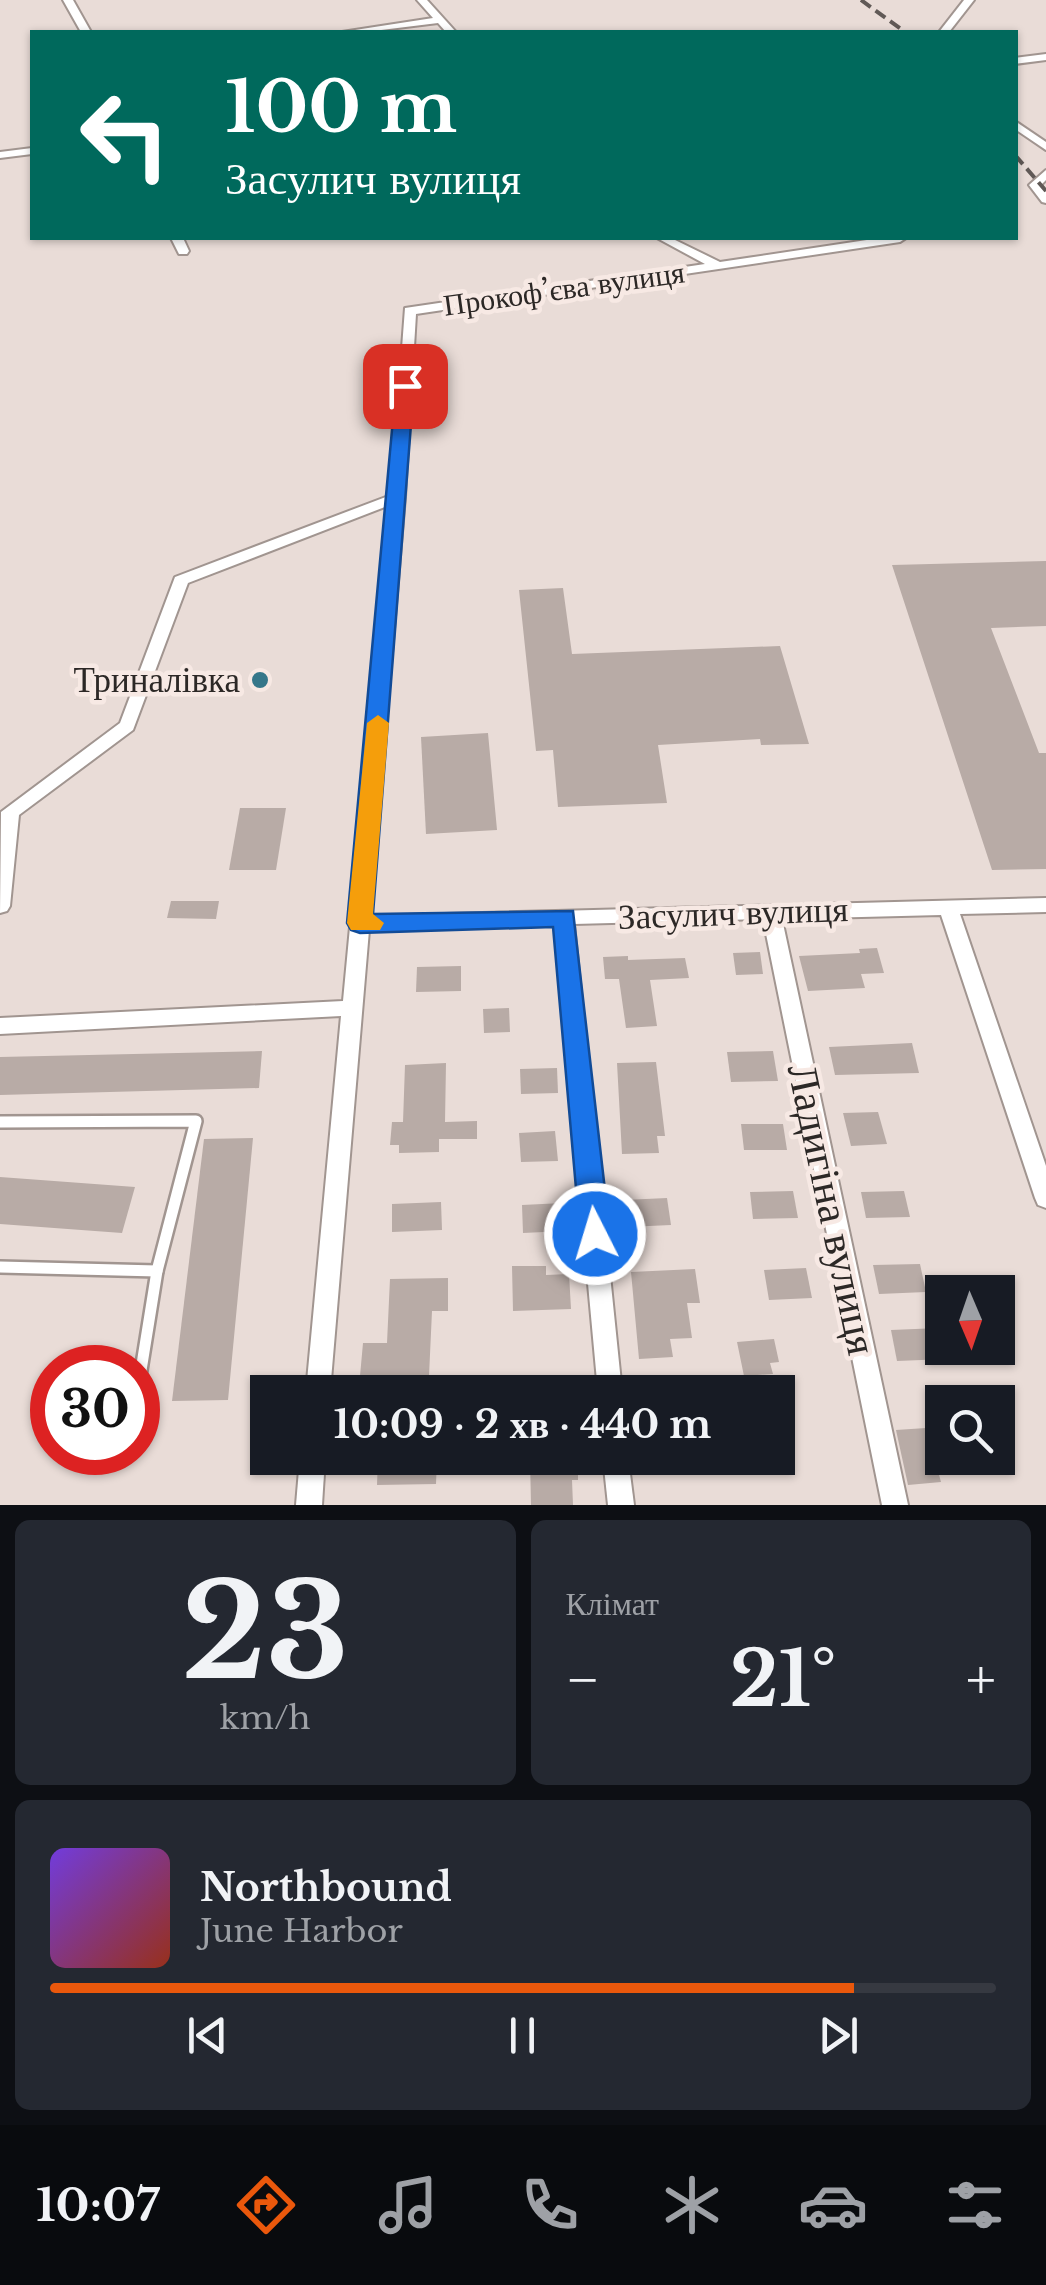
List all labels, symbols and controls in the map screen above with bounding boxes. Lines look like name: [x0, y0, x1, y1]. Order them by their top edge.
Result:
text: 100 m: [225, 64, 457, 151]
icon: left: [60, 70, 190, 200]
text: Засулич вулиця: [225, 150, 521, 206]
street label: Прокоф’єва вулиця: [441, 253, 687, 324]
pin: [363, 344, 448, 429]
icon: arrive: [378, 359, 433, 414]
place label: Триналівка: [73, 658, 240, 701]
marker: Триналівка: [249, 669, 271, 691]
street label: Засулич вулиця: [617, 887, 849, 938]
street label: Ладигіна вулиця: [777, 1059, 889, 1359]
position arrow: [543, 1182, 647, 1286]
north arrow: [925, 1275, 1015, 1365]
map controls: [925, 1275, 1015, 1475]
speed limit sign: 30: [30, 1345, 160, 1475]
button: search: [925, 1385, 1015, 1475]
text: 10:09 · 2 хв · 440 m: [334, 1401, 711, 1448]
text: 23: [182, 1552, 349, 1713]
text: Клімат: [566, 1584, 659, 1624]
text: 21°: [730, 1633, 836, 1726]
text: −: [566, 1646, 600, 1714]
text: +: [966, 1646, 996, 1714]
text: km/h: [220, 1698, 311, 1738]
text: Northbound: [200, 1864, 452, 1911]
text: June Harbor: [200, 1911, 403, 1951]
icon: previous: [180, 2008, 235, 2063]
icon: pause: [495, 2008, 550, 2063]
icon: next: [811, 2008, 866, 2063]
icon: directions: [231, 2170, 301, 2240]
icon: music: [373, 2170, 443, 2240]
icon: phone: [515, 2170, 585, 2240]
icon: climate: [657, 2170, 727, 2240]
icon: car: [798, 2170, 868, 2240]
icon: filters: [940, 2170, 1010, 2240]
text: 10:07: [36, 2177, 159, 2233]

